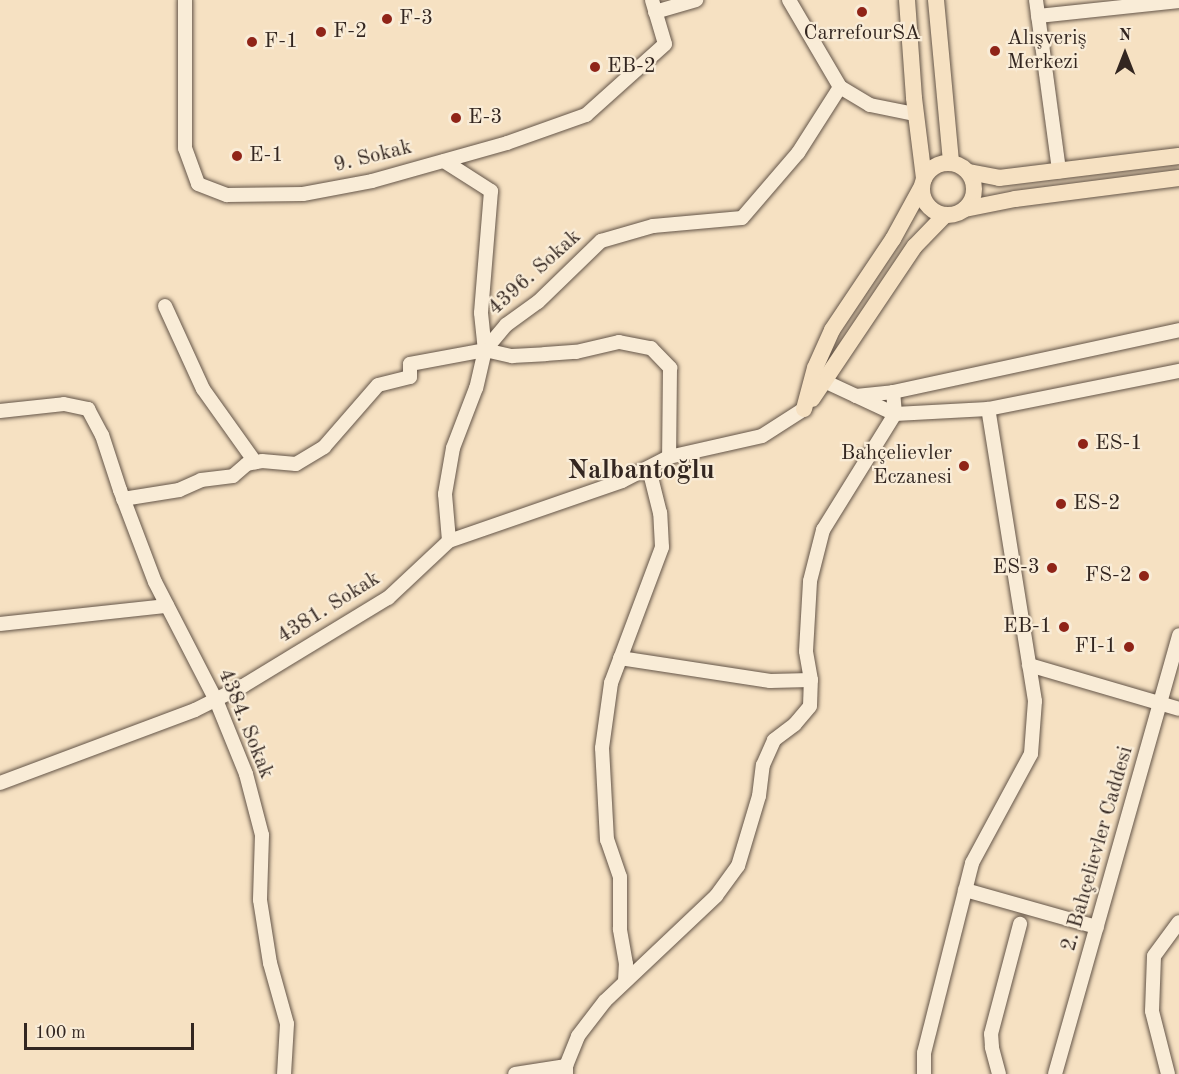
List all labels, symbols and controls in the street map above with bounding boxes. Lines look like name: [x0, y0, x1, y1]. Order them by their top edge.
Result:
marker: CarrefourSA: [855, 5, 869, 19]
place label: F-3: [399, 6, 433, 32]
marker: F-3: [380, 12, 394, 26]
place label: F-2: [333, 19, 367, 45]
place label: CarrefourSA: [803, 21, 921, 47]
north arrow: [1095, 24, 1155, 84]
marker: F-2: [314, 25, 328, 39]
place label: Alışveriş Merkezi: [1007, 26, 1087, 76]
text: N: [1119, 28, 1131, 44]
place label: F-1: [264, 29, 298, 55]
marker: F-1: [245, 35, 259, 49]
marker: Alışveriş Merkezi: [988, 44, 1002, 58]
place label: EB-2: [607, 54, 656, 80]
marker: EB-2: [588, 60, 602, 74]
place label: E-3: [468, 105, 502, 131]
marker: E-3: [449, 111, 463, 125]
street label: 9. Sokak: [331, 135, 415, 179]
place label: E-1: [249, 143, 283, 169]
marker: E-1: [230, 149, 244, 163]
street label: 4396. Sokak: [483, 225, 587, 321]
place label: ES-1: [1095, 431, 1142, 457]
marker: ES-1: [1076, 437, 1090, 451]
place label: Bahçelievler Eczanesi: [841, 441, 952, 491]
district label: Nalbantoğlu: [567, 455, 715, 487]
marker: Bahçelievler Eczanesi: [957, 459, 971, 473]
place label: ES-2: [1073, 491, 1120, 517]
marker: ES-2: [1054, 497, 1068, 511]
place label: ES-3: [993, 555, 1040, 581]
marker: ES-3: [1045, 561, 1059, 575]
place label: FS-2: [1085, 563, 1132, 589]
street label: 4381. Sokak: [273, 567, 385, 649]
marker: FS-2: [1137, 569, 1151, 583]
place label: EB-1: [1003, 614, 1052, 640]
marker: EB-1: [1057, 620, 1071, 634]
place label: FI-1: [1075, 634, 1117, 660]
marker: FI-1: [1122, 640, 1136, 654]
street label: 4384. Sokak: [212, 665, 278, 783]
street label: 2. Bahçelievler Caddesi: [1057, 744, 1139, 954]
scale bar: [27, 1011, 196, 1049]
text: 100 m: [35, 1024, 86, 1042]

